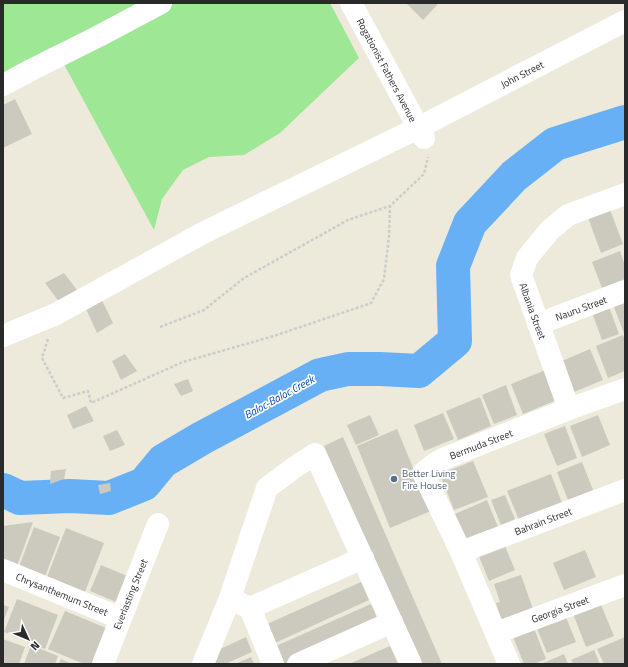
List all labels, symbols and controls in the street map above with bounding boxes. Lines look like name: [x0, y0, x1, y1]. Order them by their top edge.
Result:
street label: Rogationist Fathers Avenue: [353, 16, 420, 125]
street label: John Street: [498, 57, 547, 92]
street label: Albania Street: [515, 281, 550, 342]
street label: Nauru Street: [553, 292, 609, 325]
water label: Baloc-Baloc Creek: [241, 371, 318, 423]
street label: Bermuda Street: [447, 425, 515, 463]
place label: Better Living Fire House: [402, 466, 455, 493]
marker: Better Living Fire House: [389, 474, 399, 484]
street label: Bahrain Street: [512, 503, 575, 539]
street label: Everlasting Street: [109, 556, 152, 632]
street label: Chrysanthemum Street: [14, 569, 110, 620]
street label: Georgia Street: [529, 592, 591, 627]
north arrow: [8, 619, 48, 659]
text: N: [27, 638, 44, 654]

